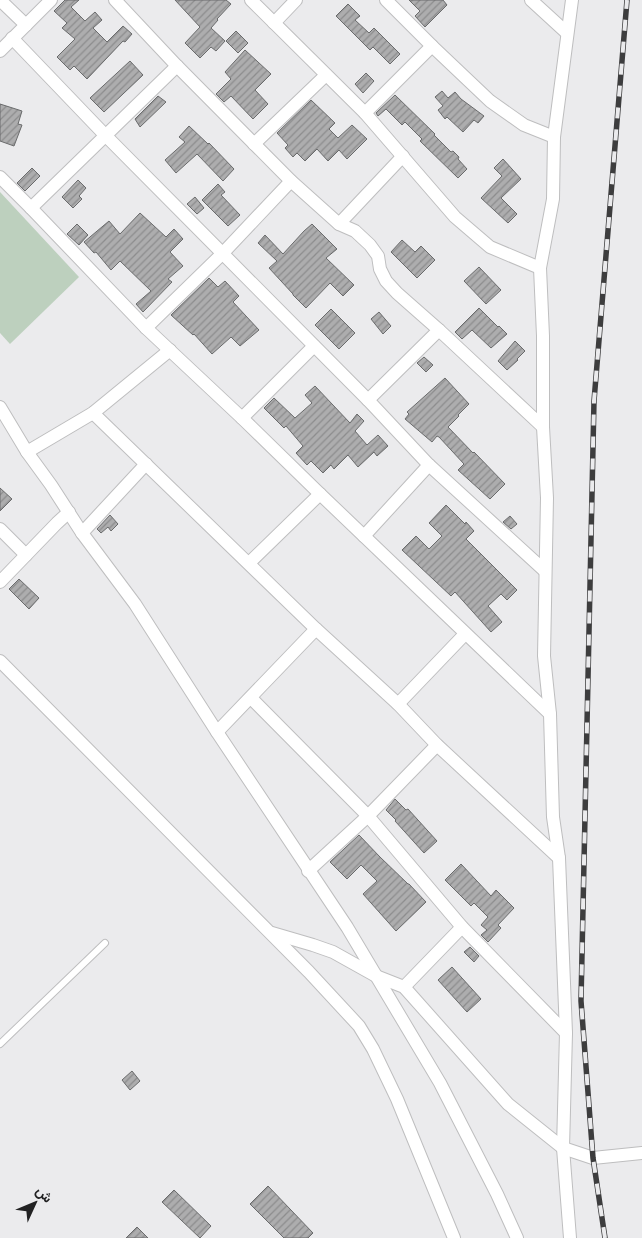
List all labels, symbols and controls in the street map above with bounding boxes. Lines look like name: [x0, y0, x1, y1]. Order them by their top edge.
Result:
north arrow: [10, 1178, 60, 1228]
text: ش: [32, 1182, 56, 1206]

